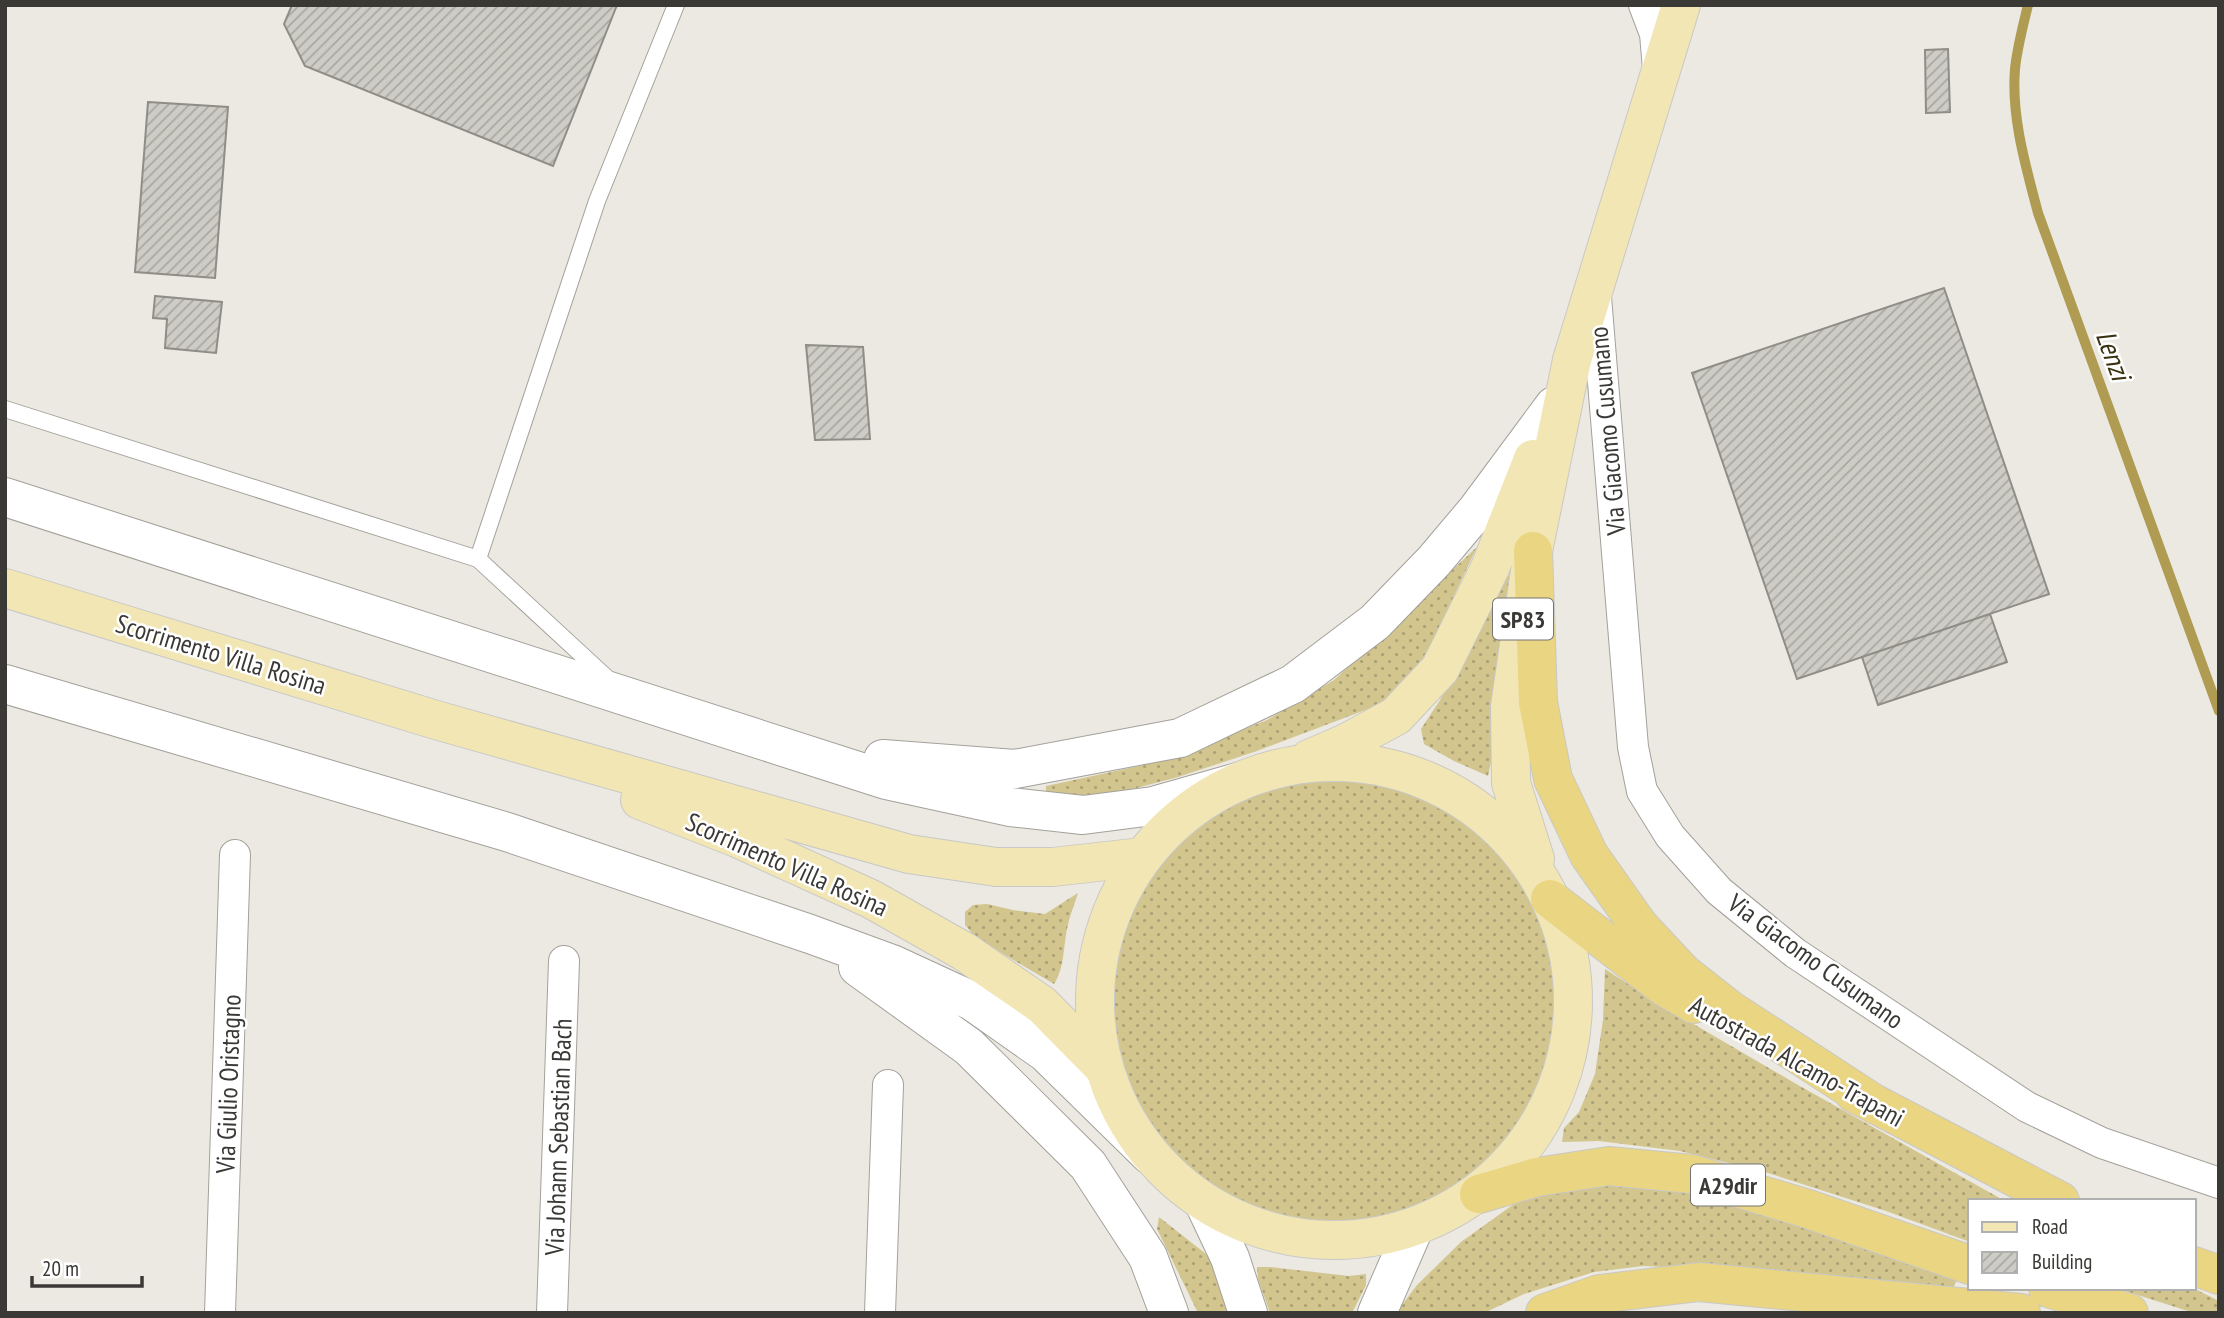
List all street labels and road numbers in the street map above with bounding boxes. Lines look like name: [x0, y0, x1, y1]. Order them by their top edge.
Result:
street label: Via Giacomo Cusumano: [1581, 325, 1633, 538]
road number: SP83: [1493, 598, 1553, 640]
street label: Scorrimento Villa Rosina: [112, 606, 330, 702]
street label: Scorrimento Villa Rosina: [681, 805, 893, 923]
street label: Via Giacomo Cusumano: [1721, 886, 1910, 1036]
street label: Autostrada Alcamo-Trapani: [1684, 988, 1910, 1134]
street label: Via Giulio Oristagno: [208, 994, 248, 1175]
street label: Via Johann Sebastian Bach: [537, 1018, 579, 1257]
road number: A29dir: [1691, 1164, 1765, 1205]

